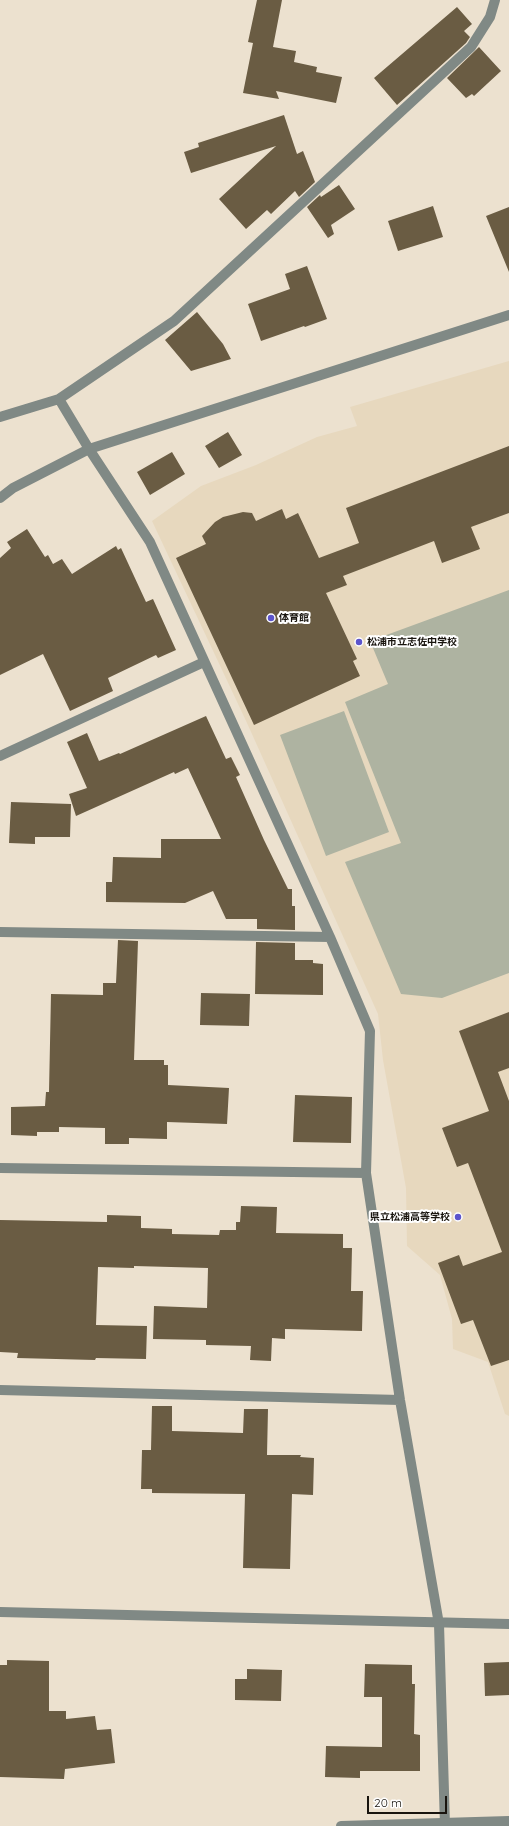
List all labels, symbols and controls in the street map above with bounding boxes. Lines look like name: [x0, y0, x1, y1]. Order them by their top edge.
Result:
place label: 体育館: [279, 612, 309, 624]
marker: 体育館: [266, 613, 276, 623]
place label: 松浦市立志佐中学校: [367, 636, 457, 648]
marker: 松浦市立志佐中学校: [354, 637, 364, 647]
place label: 県立松浦高等学校: [370, 1211, 450, 1223]
marker: 県立松浦高等学校: [453, 1212, 463, 1222]
scale bar: [369, 1788, 449, 1814]
text: 20 m: [374, 1795, 402, 1810]

